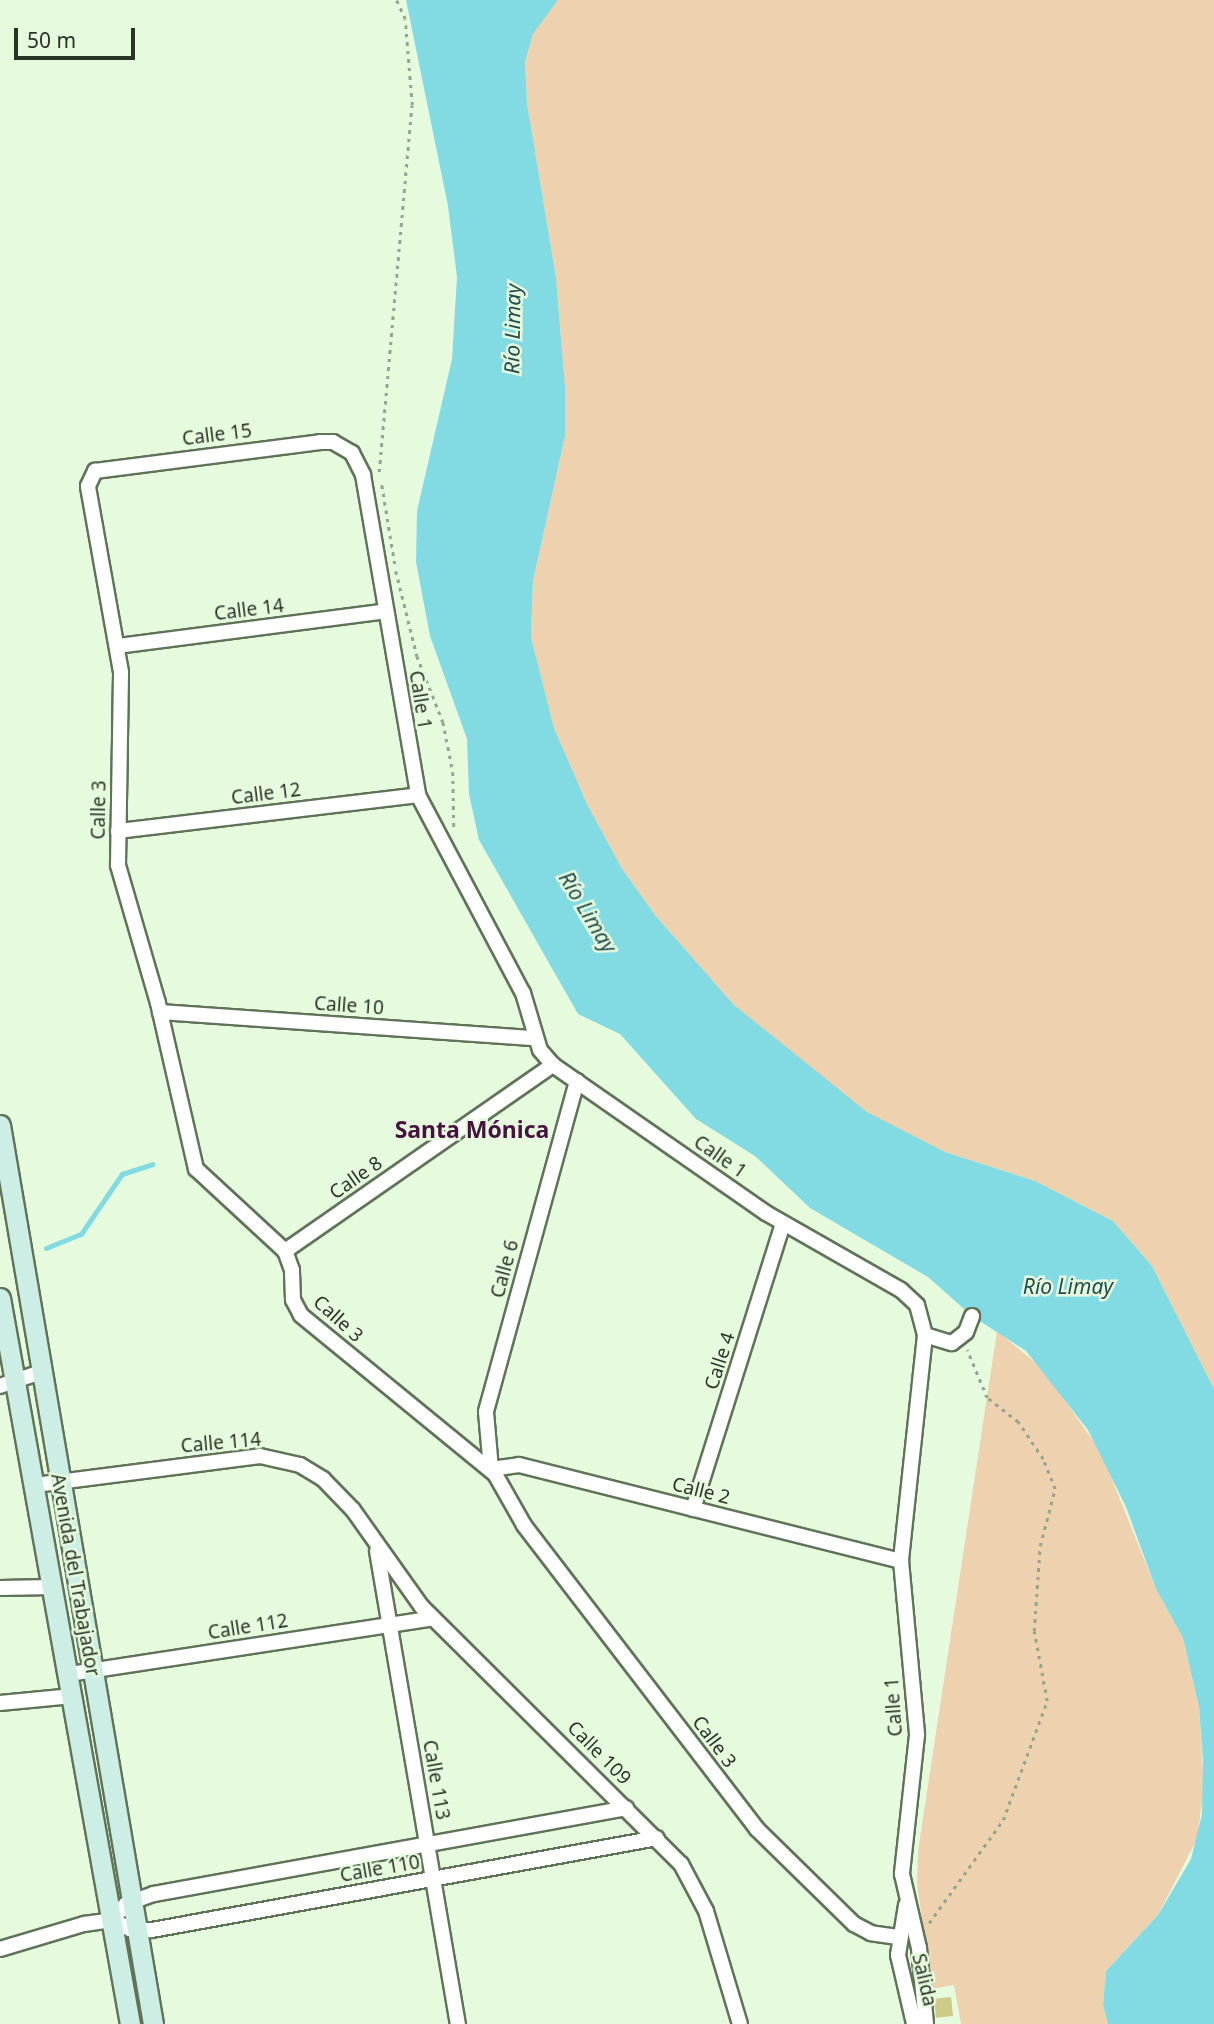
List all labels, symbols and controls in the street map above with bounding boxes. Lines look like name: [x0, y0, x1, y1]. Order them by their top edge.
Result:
scale bar: [18, 14, 138, 58]
text: 50 m: [27, 26, 76, 54]
water label: Río Limay: [499, 284, 525, 374]
street label: Calle 15: [181, 419, 253, 451]
street label: Calle 14: [213, 594, 285, 626]
street label: Calle 1: [404, 669, 436, 731]
street label: Calle 12: [230, 778, 302, 810]
street label: Calle 3: [87, 780, 111, 840]
water label: Río Limay: [554, 867, 622, 957]
street label: Calle 10: [313, 992, 385, 1020]
district label: Santa Mónica: [395, 1115, 549, 1143]
street label: Calle 1: [689, 1131, 751, 1183]
street label: Calle 8: [325, 1152, 387, 1204]
street label: Calle 6: [486, 1238, 524, 1300]
water label: Río Limay: [1023, 1273, 1113, 1299]
street label: Calle 3: [308, 1291, 368, 1347]
street label: Calle 4: [700, 1329, 740, 1393]
street label: Calle 114: [180, 1428, 262, 1458]
street label: Avenida del Trabajador: [46, 1472, 104, 1678]
street label: Calle 2: [670, 1473, 732, 1509]
street label: Calle 112: [206, 1609, 290, 1645]
street label: Calle 1: [881, 1677, 907, 1737]
street label: Calle 3: [687, 1712, 741, 1772]
street label: Calle 109: [562, 1716, 636, 1790]
street label: Calle 113: [418, 1738, 454, 1822]
street label: Calle 110: [338, 1851, 422, 1887]
street label: Salida: [907, 1951, 941, 2009]

